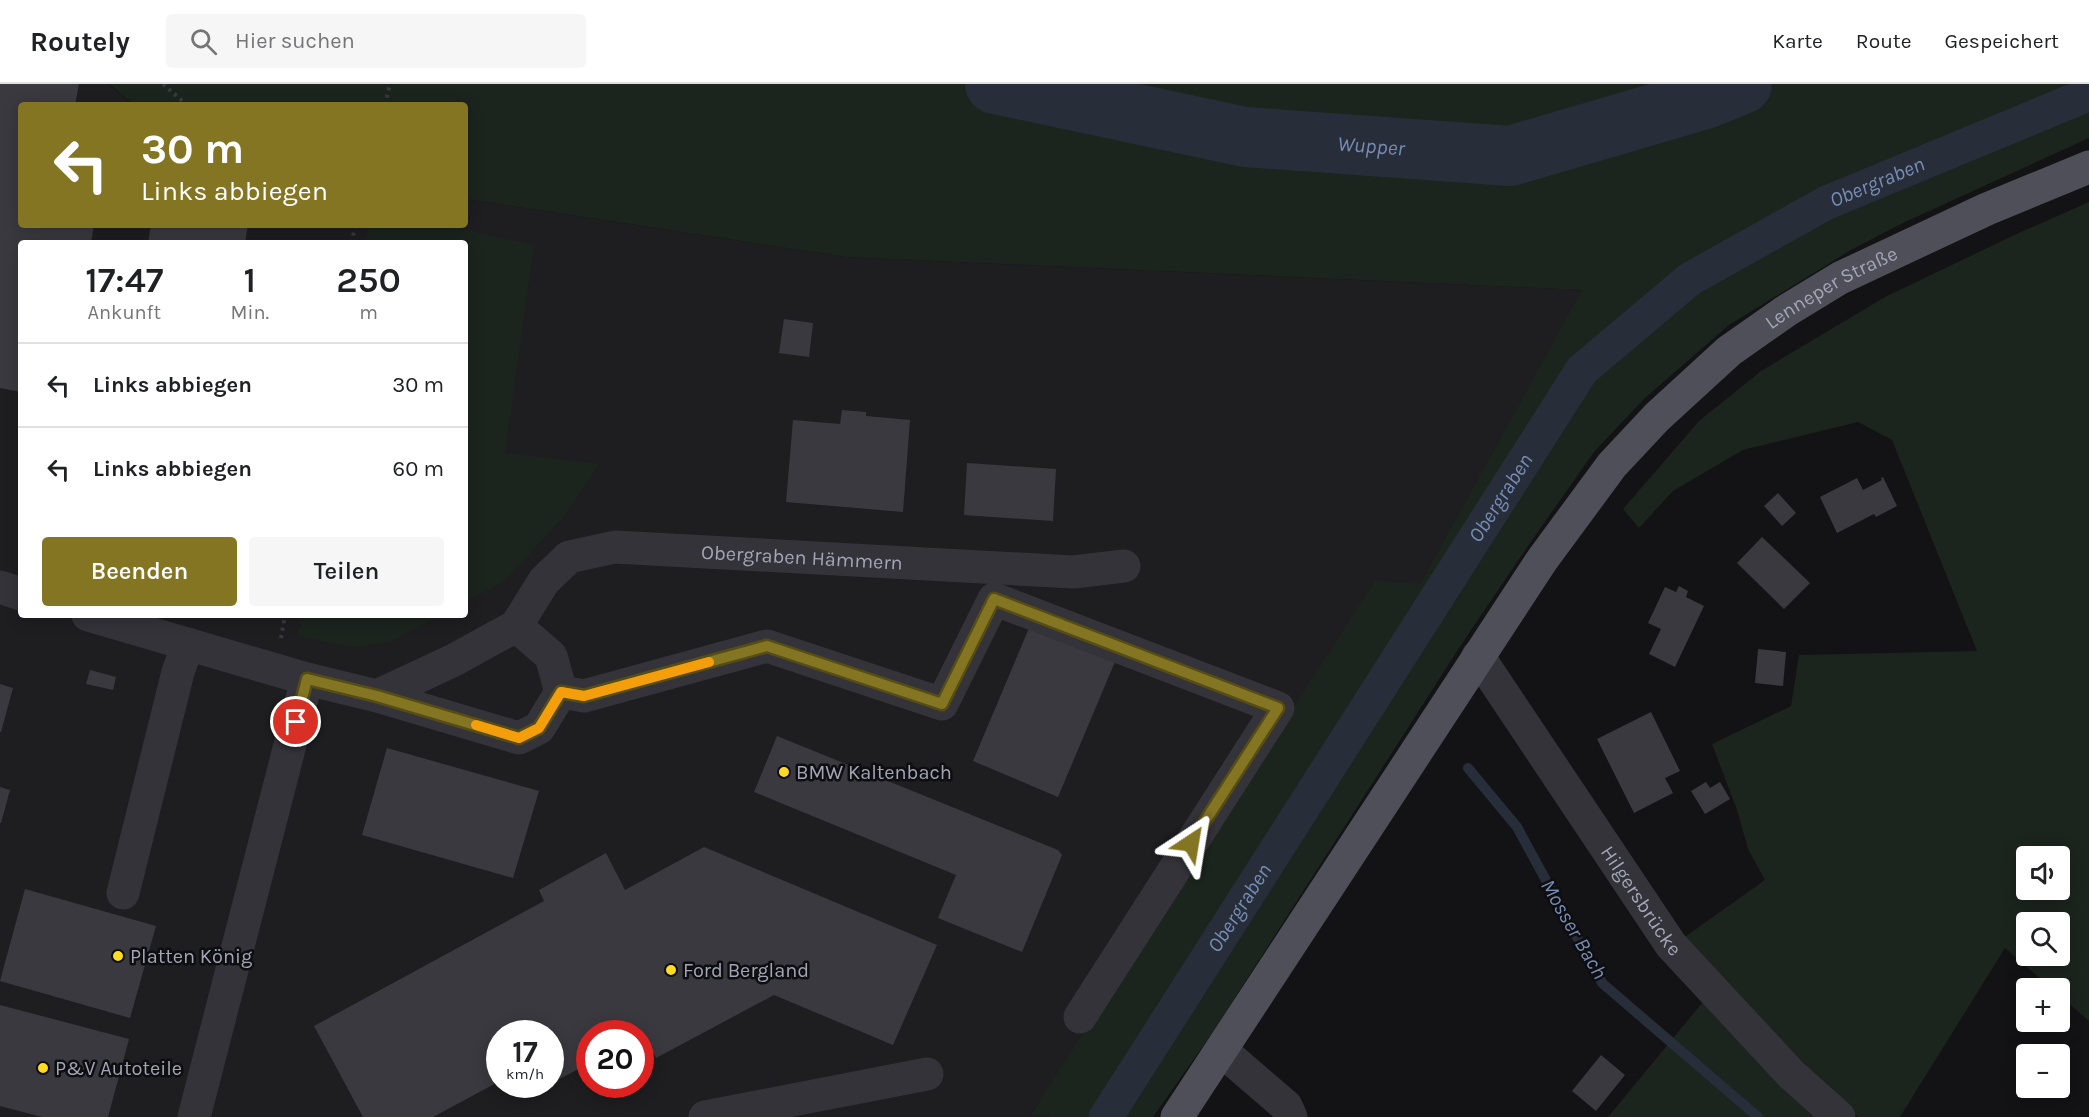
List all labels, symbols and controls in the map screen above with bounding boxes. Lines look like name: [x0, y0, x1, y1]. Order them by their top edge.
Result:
search box: [166, 14, 586, 68]
text: Routely: [30, 25, 130, 58]
icon: search: [187, 25, 220, 58]
text: Hier suchen: [235, 28, 355, 54]
text: Karte: [1772, 29, 1823, 53]
text: Route: [1856, 29, 1912, 53]
text: Gespeichert: [1945, 29, 2059, 53]
text: 30 m: [141, 124, 244, 174]
icon: left: [42, 126, 120, 204]
water label: Wupper: [1337, 132, 1406, 160]
water label: Obergraben: [1826, 152, 1928, 212]
text: Links abbiegen: [141, 175, 328, 207]
street label: Lenneper Straße: [1760, 241, 1901, 334]
text: 17:47: [85, 259, 163, 301]
text: 1: [243, 259, 256, 301]
text: 250: [336, 259, 401, 301]
text: Ankunft: [88, 301, 161, 324]
text: Min.: [231, 301, 269, 324]
text: m: [359, 301, 378, 324]
icon: left: [42, 369, 75, 402]
text: Links abbiegen: [93, 372, 252, 398]
text: 30 m: [392, 372, 444, 398]
water label: Obergraben: [1463, 449, 1538, 547]
icon: left: [42, 453, 75, 486]
text: Links abbiegen: [93, 456, 252, 482]
text: 60 m: [393, 456, 444, 482]
button: Beenden: [42, 537, 237, 606]
button: Teilen: [249, 537, 444, 606]
street label: Obergraben Hämmern: [701, 540, 903, 574]
pin: [270, 696, 321, 747]
icon: arrive: [279, 705, 312, 738]
place label: BMW Kaltenbach: [796, 761, 952, 784]
marker: BMW Kaltenbach: [777, 765, 791, 779]
position arrow: [1159, 811, 1223, 875]
street label: Hilgersbrücke: [1596, 841, 1686, 960]
map controls: [2016, 846, 2070, 1098]
button: sound: [2016, 846, 2070, 900]
water label: Obergraben: [1202, 859, 1276, 957]
water label: Mosser Bach: [1536, 875, 1612, 983]
button: search: [2016, 912, 2070, 966]
place label: Platten König: [130, 945, 252, 968]
marker: Platten König: [111, 949, 125, 963]
place label: Ford Bergland: [683, 959, 809, 982]
marker: Ford Bergland: [664, 963, 678, 977]
button: +: [2016, 978, 2070, 1032]
speed limit sign: 20: [576, 1020, 654, 1098]
text: 17: [512, 1034, 538, 1070]
button: −: [2016, 1044, 2070, 1098]
place label: P&V Autoteile: [55, 1057, 182, 1080]
marker: P&V Autoteile: [36, 1061, 50, 1075]
text: km/h: [506, 1065, 544, 1083]

